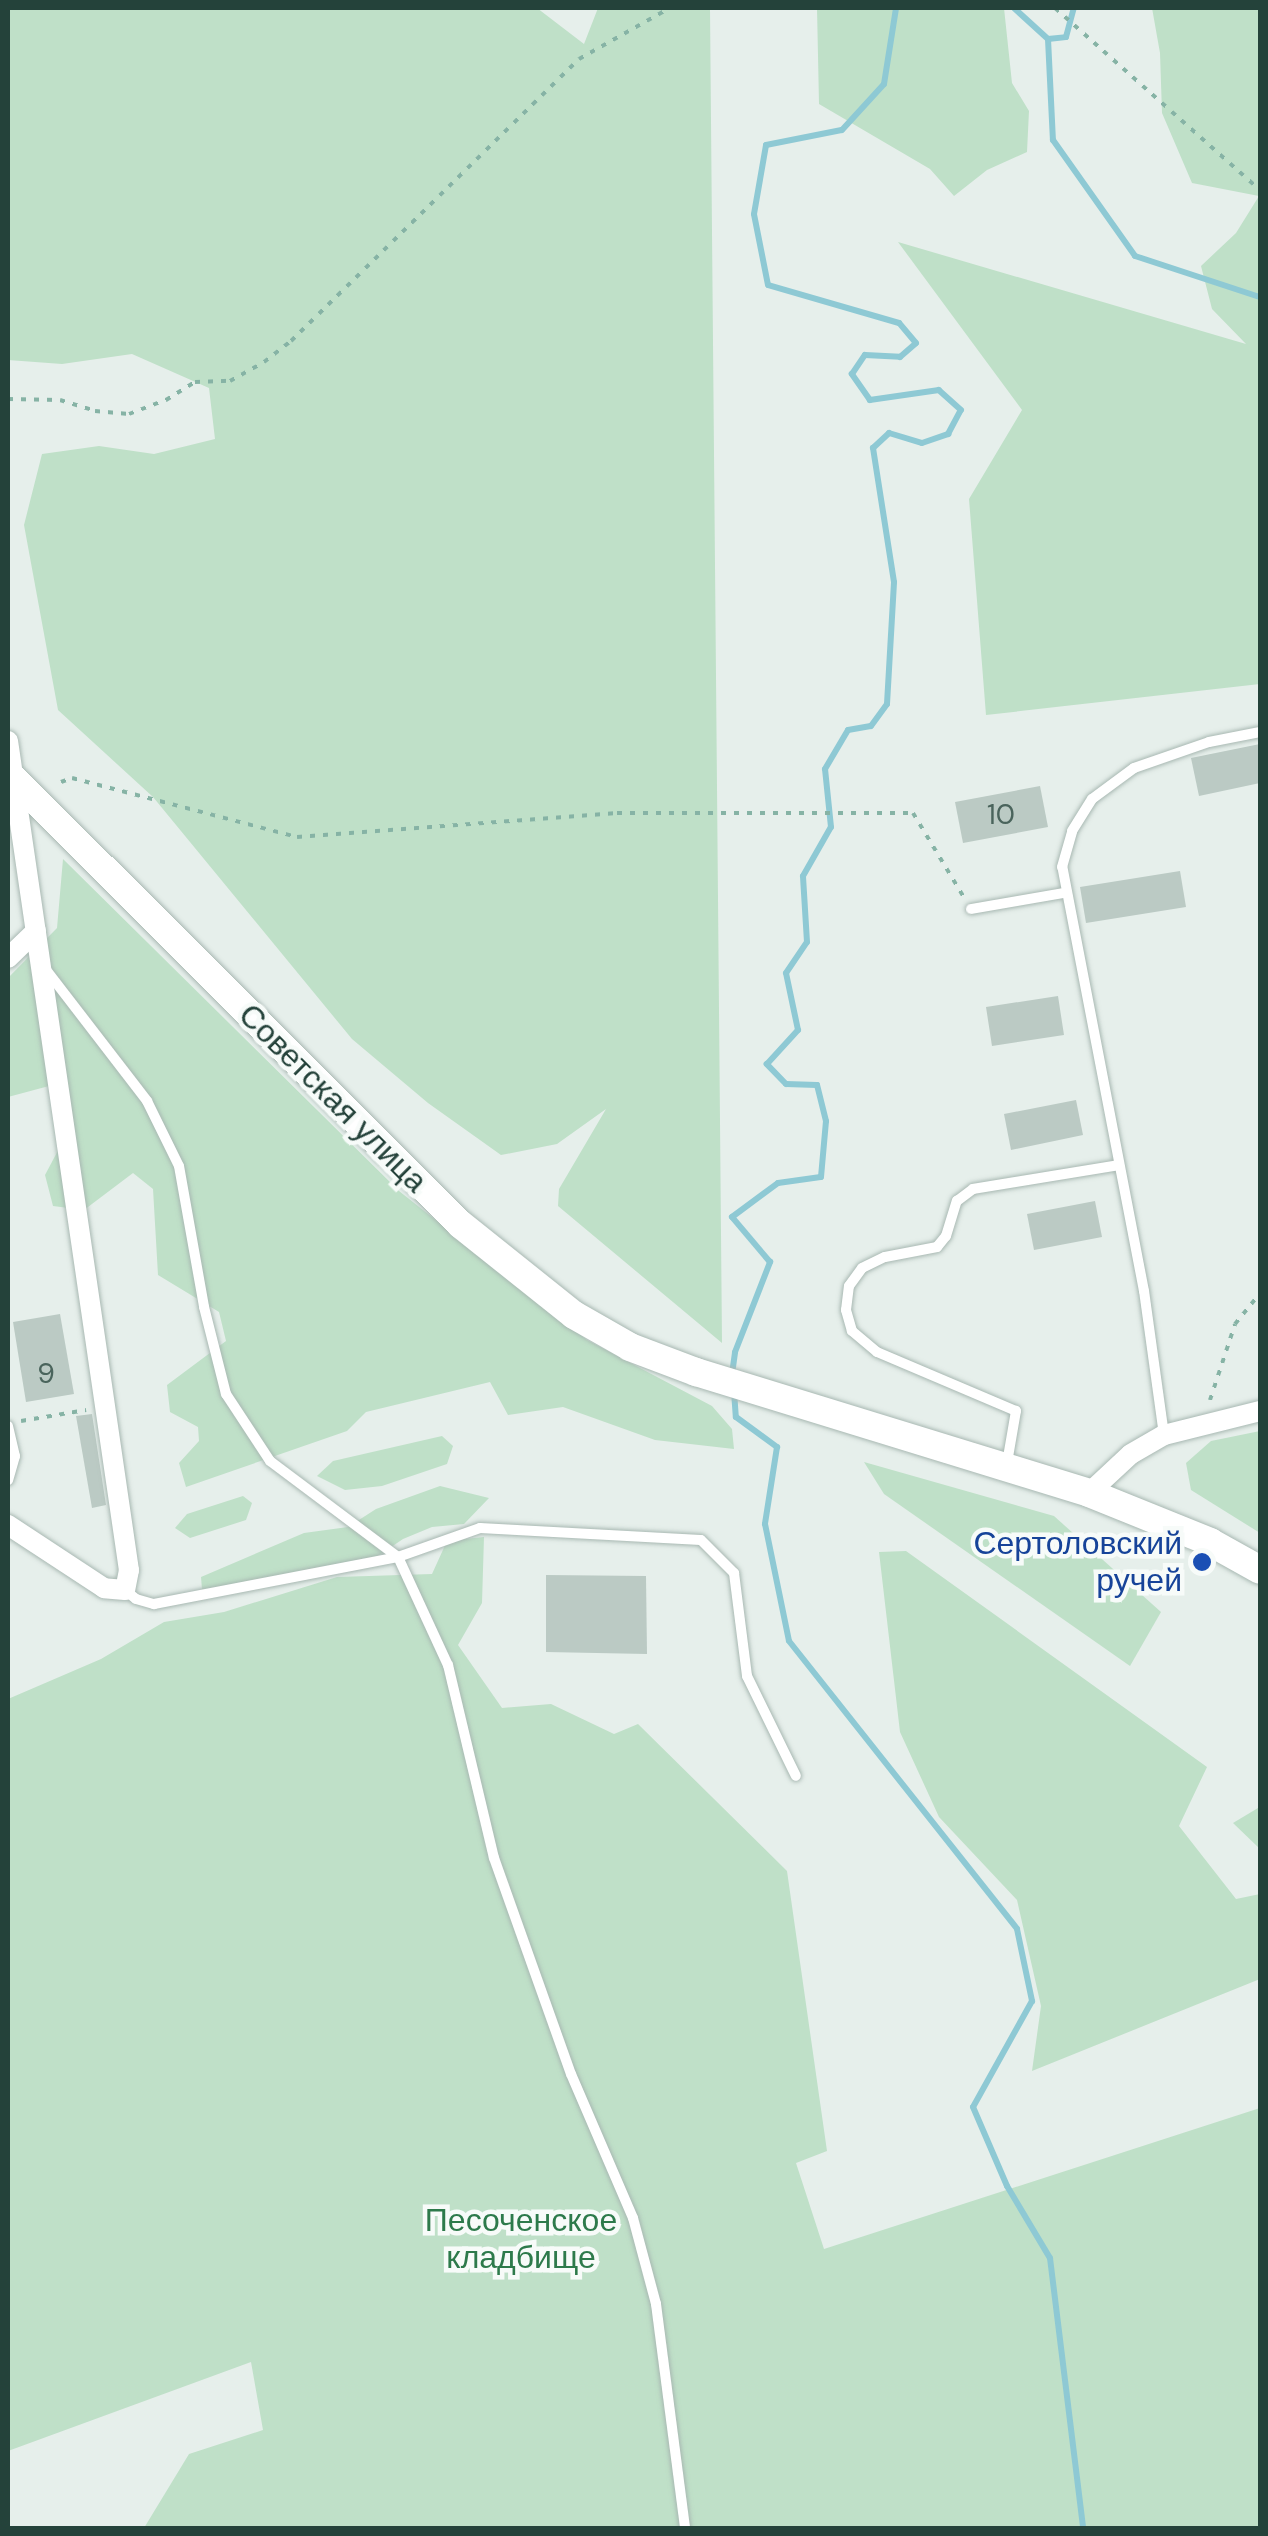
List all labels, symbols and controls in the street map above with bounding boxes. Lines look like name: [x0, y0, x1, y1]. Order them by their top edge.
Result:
house number: 10: [987, 798, 1015, 832]
street label: Советская улица: [231, 996, 435, 1200]
house number: 9: [37, 1357, 55, 1391]
place label: Сертоловский ручей: [973, 1525, 1182, 1600]
marker: Сертоловский ручей: [1191, 1551, 1213, 1573]
park label: Песоченское кладбище: [425, 2202, 617, 2277]

